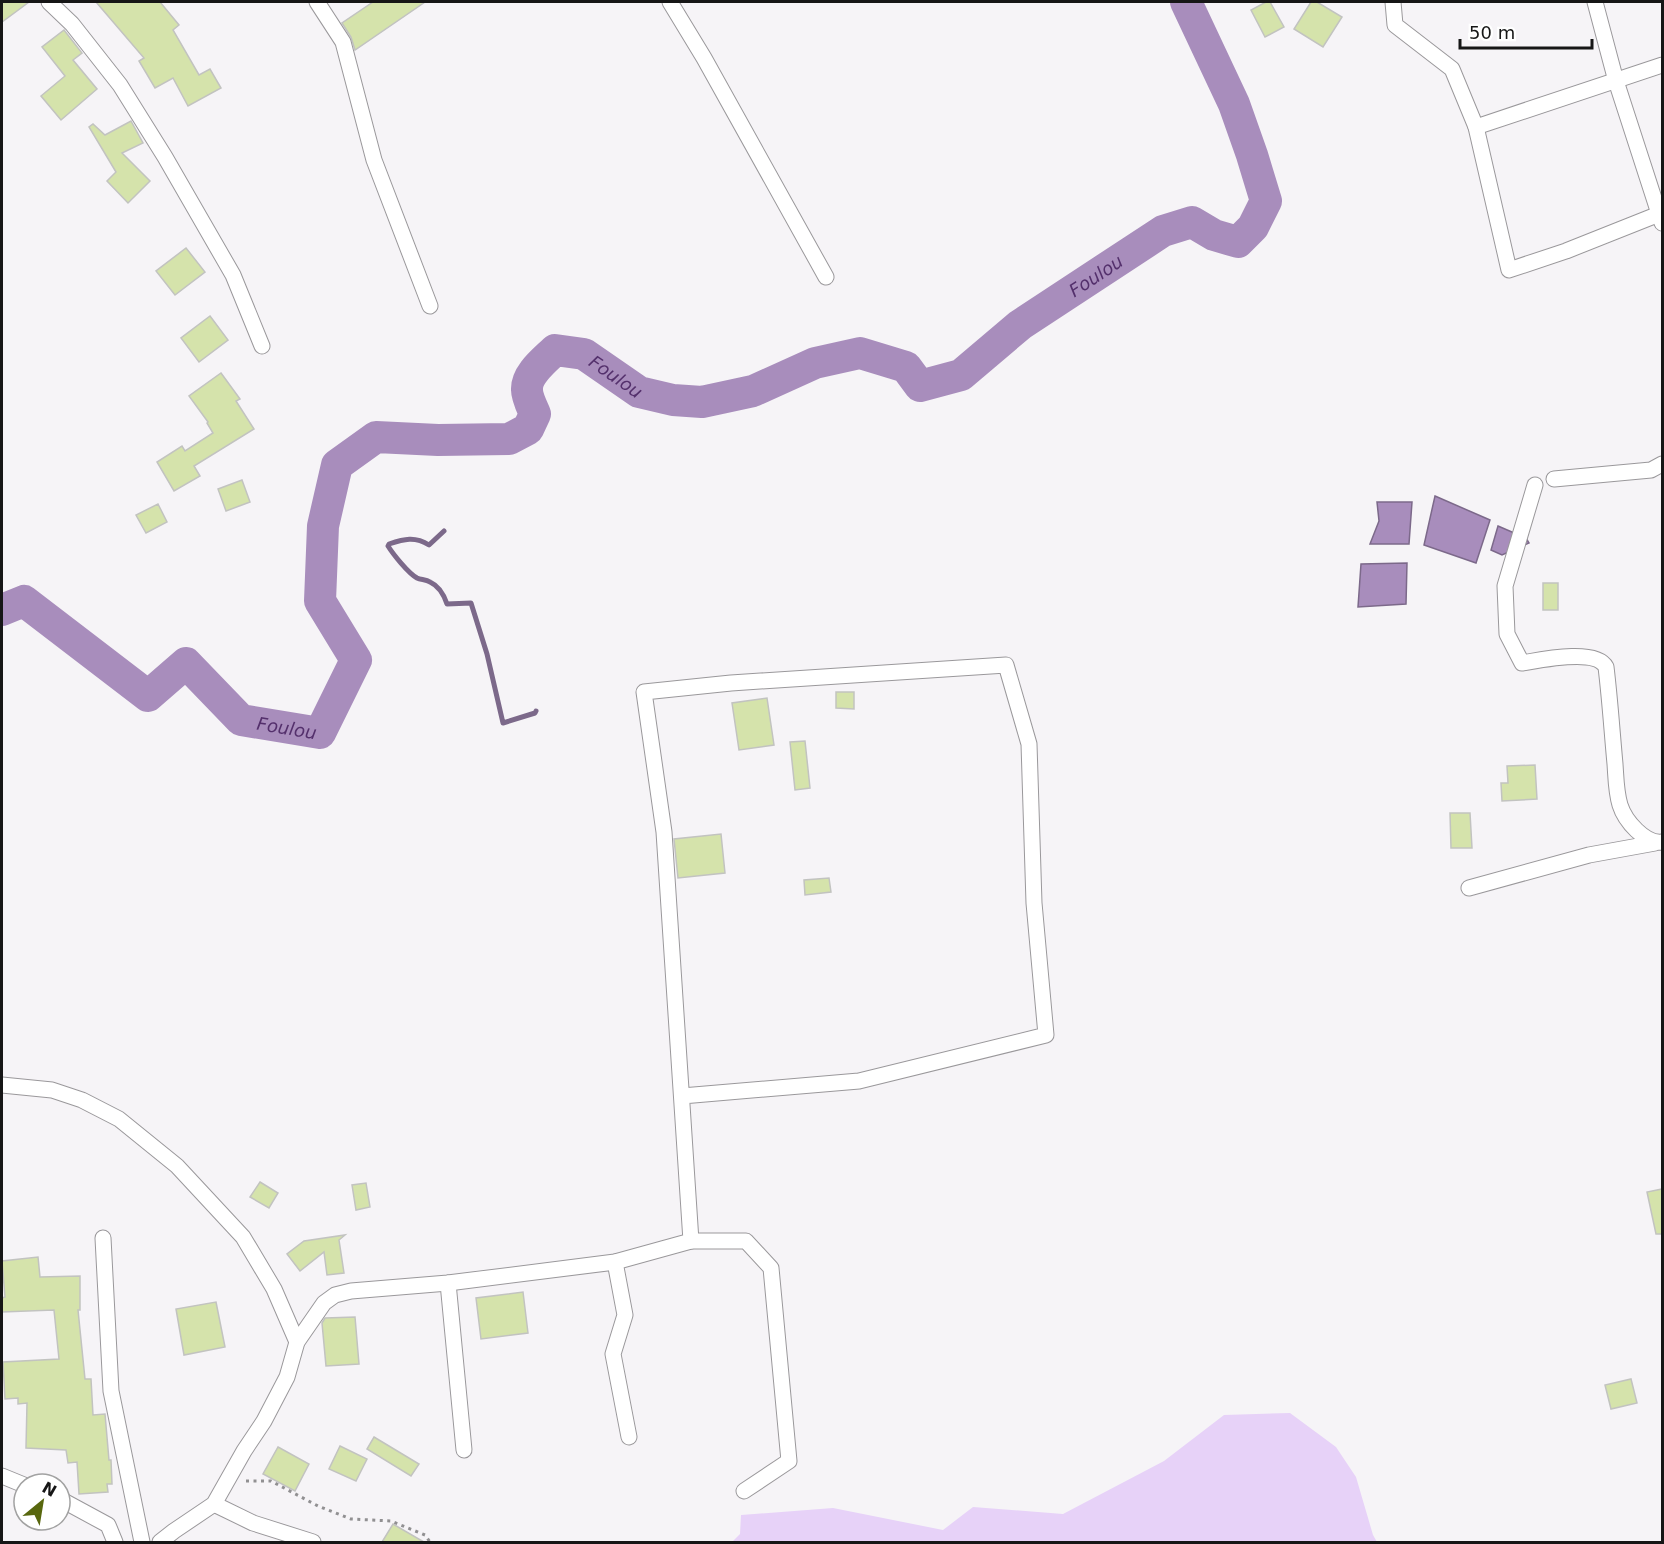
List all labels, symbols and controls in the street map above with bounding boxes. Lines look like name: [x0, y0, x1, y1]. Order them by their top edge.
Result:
scale bar: [1460, 12, 1592, 50]
text: 50 m: [1469, 22, 1515, 43]
water label: Foulou: [1065, 250, 1127, 301]
water label: Foulou: [585, 350, 647, 402]
water label: Foulou: [255, 712, 318, 743]
north arrow: [12, 1472, 72, 1532]
text: N: [39, 1478, 60, 1501]

